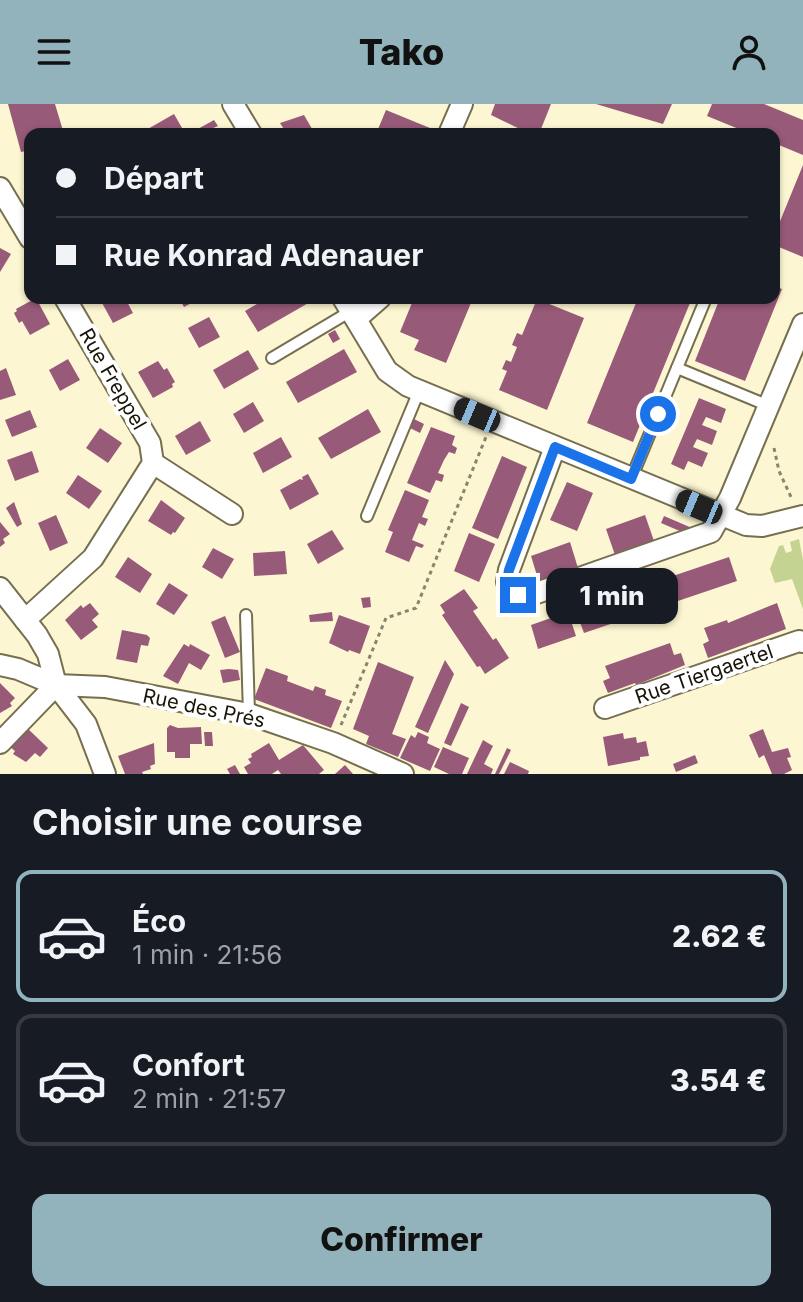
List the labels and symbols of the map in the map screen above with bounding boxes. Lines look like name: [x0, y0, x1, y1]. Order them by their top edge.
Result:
street label: Rue Freppel: [74, 324, 152, 434]
car: [450, 395, 504, 435]
route start: [640, 396, 676, 432]
car: [672, 487, 726, 527]
callout: 1 min: [546, 567, 678, 623]
route end: [500, 577, 536, 613]
street label: Rue Tiergaertel: [632, 639, 776, 709]
street label: Rue des Prés: [141, 683, 267, 733]

